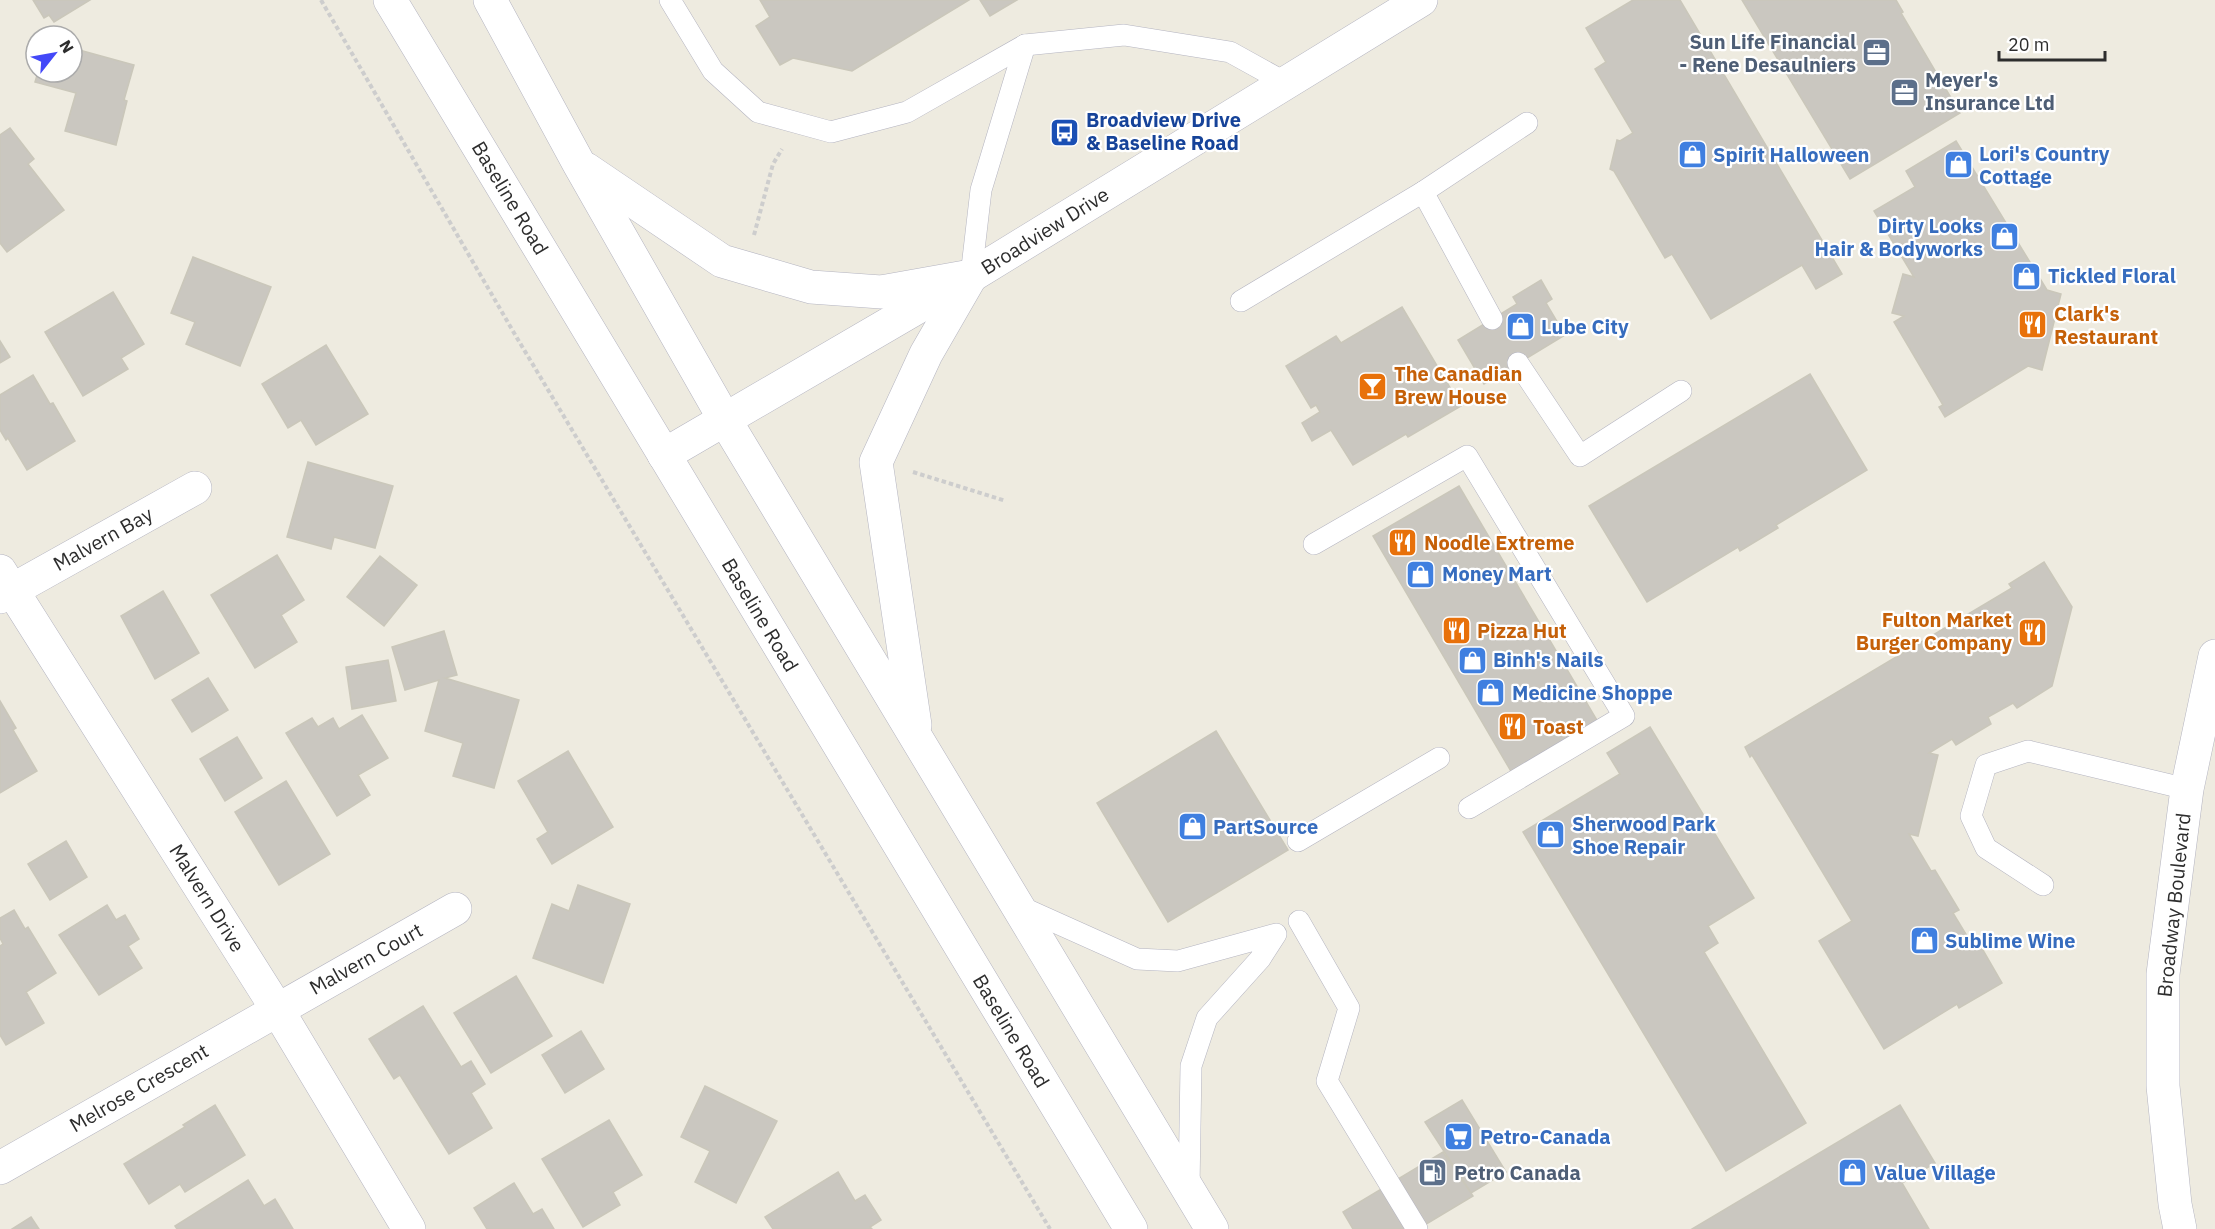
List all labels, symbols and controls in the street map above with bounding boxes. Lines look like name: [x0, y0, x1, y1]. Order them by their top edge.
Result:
north arrow: [24, 24, 84, 84]
scale bar: [1999, 24, 2106, 62]
place label: Sun Life Financial - Rene Desaulniers: [1679, 28, 1856, 78]
text: 20 m: [2008, 33, 2050, 56]
text: N: [55, 36, 78, 56]
office icon: Sun Life Financial - Rene Desaulniers: [1861, 37, 1893, 69]
place label: Meyer's Insurance Ltd: [1925, 66, 2055, 116]
office icon: Meyer's Insurance Ltd: [1888, 76, 1920, 108]
place label: Broadview Drive & Baseline Road: [1086, 106, 1241, 156]
bus stop icon: Broadview Drive & Baseline Road: [1049, 116, 1081, 148]
street label: Baseline Road: [466, 136, 555, 260]
shop icon: Spirit Halloween: [1676, 139, 1708, 171]
place label: Lori's Country Cottage: [1979, 140, 2110, 190]
place label: Spirit Halloween: [1713, 141, 1869, 168]
shop icon: Lori's Country Cottage: [1942, 149, 1974, 181]
street label: Broadview Drive: [976, 180, 1114, 281]
place label: Dirty Looks Hair & Bodyworks: [1815, 212, 1983, 262]
shop icon: Dirty Looks Hair & Bodyworks: [1988, 221, 2020, 253]
shop icon: Tickled Floral: [2011, 260, 2043, 292]
place label: Tickled Floral: [2048, 262, 2176, 289]
place label: Clark's Restaurant: [2054, 300, 2158, 350]
restaurant icon: Clark's Restaurant: [2017, 309, 2049, 341]
shop icon: Lube City: [1504, 311, 1536, 343]
place label: Lube City: [1541, 313, 1629, 340]
place label: The Canadian Brew House: [1394, 360, 1522, 410]
bar icon: The Canadian Brew House: [1357, 370, 1389, 402]
street label: Malvern Bay: [48, 500, 157, 577]
restaurant icon: Noodle Extreme: [1387, 527, 1419, 559]
place label: Noodle Extreme: [1424, 529, 1575, 556]
street label: Baseline Road: [716, 553, 805, 677]
shop icon: Money Mart: [1405, 558, 1437, 590]
place label: Money Mart: [1442, 560, 1552, 587]
place label: Fulton Market Burger Company: [1856, 606, 2012, 656]
restaurant icon: Pizza Hut: [1440, 615, 1472, 647]
restaurant icon: Fulton Market Burger Company: [2017, 616, 2049, 648]
place label: Pizza Hut: [1477, 617, 1567, 644]
shop icon: Binh's Nails: [1456, 644, 1488, 676]
place label: Binh's Nails: [1493, 646, 1603, 673]
shop icon: Medicine Shoppe: [1475, 677, 1507, 709]
place label: Medicine Shoppe: [1512, 679, 1673, 706]
restaurant icon: Toast: [1496, 711, 1528, 743]
place label: Toast: [1533, 713, 1584, 740]
place label: Sherwood Park Shoe Repair: [1572, 810, 1716, 860]
shop icon: PartSource: [1176, 811, 1208, 843]
street label: Broadway Boulevard: [2150, 811, 2197, 998]
place label: PartSource: [1213, 813, 1318, 840]
shop icon: Sherwood Park Shoe Repair: [1535, 819, 1567, 851]
street label: Malvern Drive: [163, 839, 251, 957]
street label: Malvern Court: [304, 916, 427, 1001]
shop icon: Sublime Wine: [1908, 925, 1940, 957]
place label: Sublime Wine: [1945, 927, 2076, 954]
street label: Baseline Road: [967, 969, 1056, 1093]
street label: Melrose Crescent: [64, 1037, 213, 1138]
supermarket icon: Petro-Canada: [1443, 1121, 1475, 1153]
place label: Petro-Canada: [1480, 1123, 1611, 1150]
fuel station icon: Petro Canada: [1417, 1157, 1449, 1189]
shop icon: Value Village: [1837, 1157, 1869, 1189]
place label: Petro Canada: [1454, 1159, 1581, 1186]
place label: Value Village: [1874, 1159, 1996, 1186]

